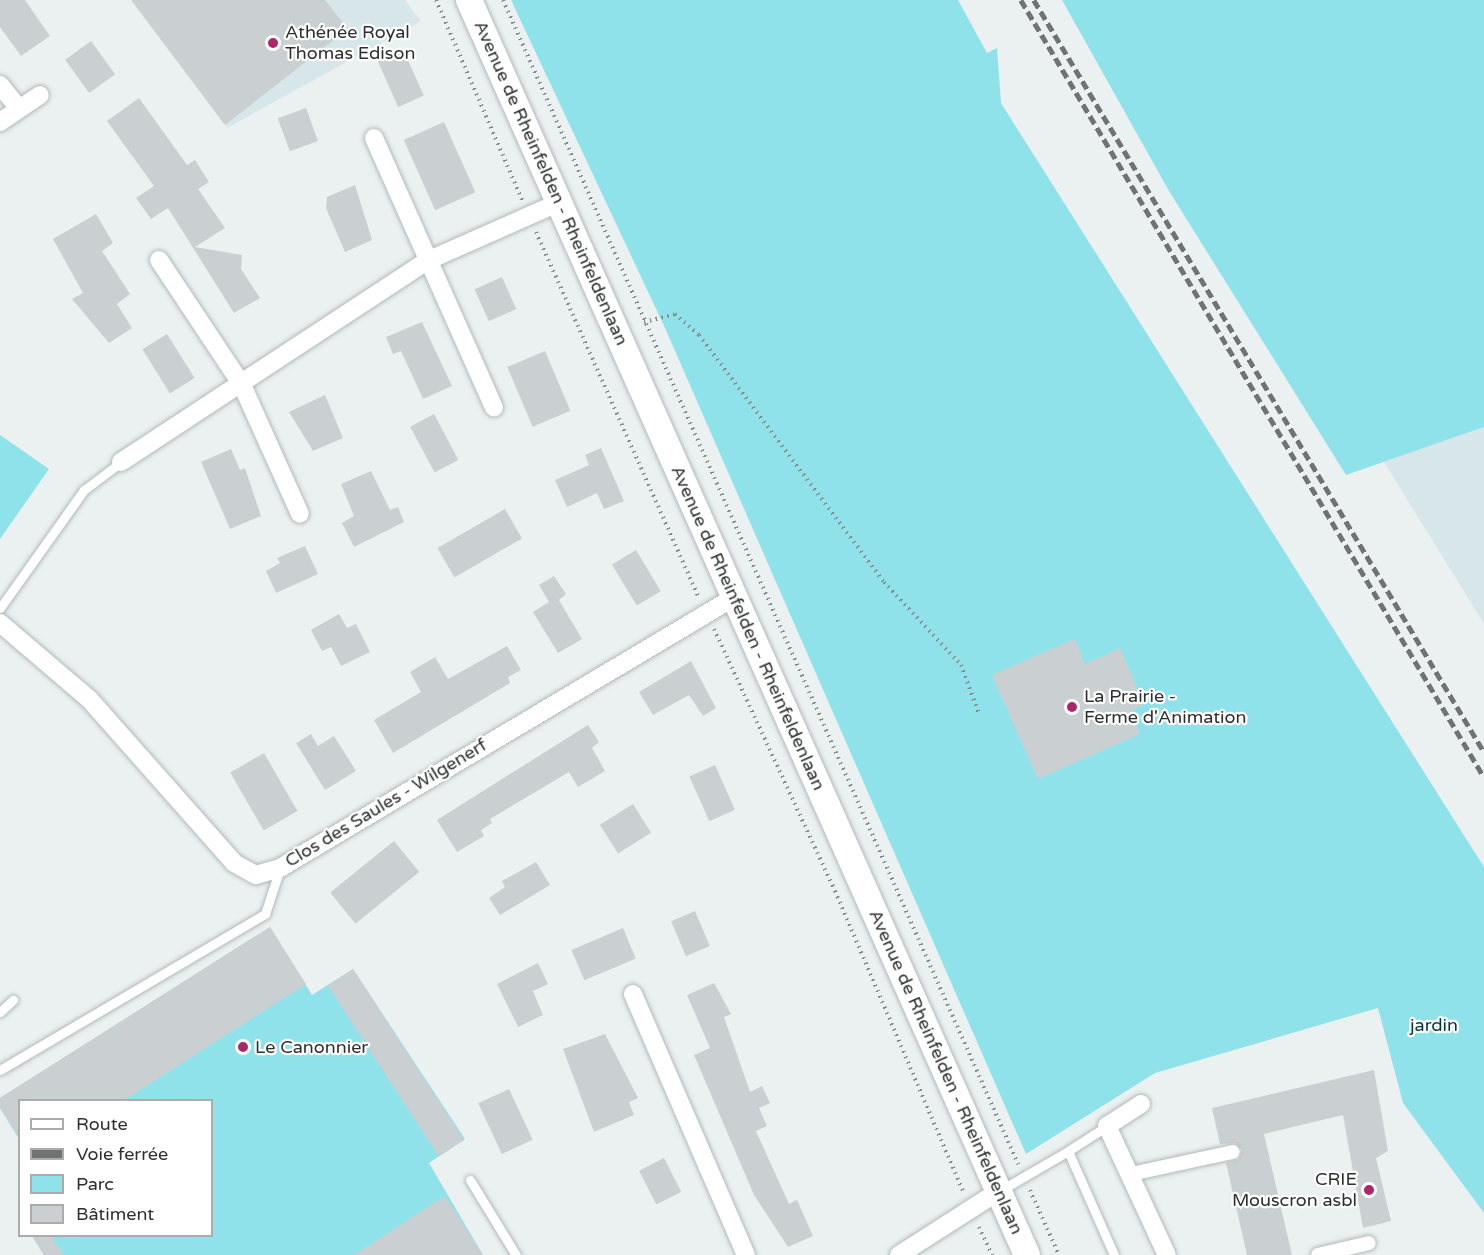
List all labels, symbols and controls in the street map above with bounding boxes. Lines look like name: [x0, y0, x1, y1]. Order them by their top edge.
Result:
street label: Avenue de Rheinfelden - Rheinfeldenlaan: [469, 17, 633, 349]
place label: Athénée Royal Thomas Edison: [285, 22, 415, 64]
marker: Athénée Royal Thomas Edison: [266, 36, 280, 50]
street label: Avenue de Rheinfelden - Rheinfeldenlaan: [666, 462, 830, 794]
place label: La Prairie - Ferme d'Animation: [1084, 686, 1247, 728]
marker: La Prairie - Ferme d'Animation: [1065, 700, 1079, 714]
street label: Clos des Saules - Wilgenerf: [281, 734, 491, 872]
street label: Avenue de Rheinfelden - Rheinfeldenlaan: [864, 906, 1028, 1238]
park label: jardin: [1410, 1014, 1458, 1036]
place label: Le Canonnier: [255, 1036, 368, 1058]
marker: Le Canonnier: [236, 1040, 250, 1054]
legend: [18, 1099, 213, 1237]
text: Route: [76, 1113, 128, 1135]
text: Voie ferrée: [76, 1143, 168, 1165]
place label: CRIE Mouscron asbl: [1232, 1169, 1357, 1212]
text: Parc: [76, 1173, 114, 1195]
marker: CRIE Mouscron asbl: [1362, 1183, 1376, 1197]
text: Bâtiment: [76, 1203, 154, 1225]

